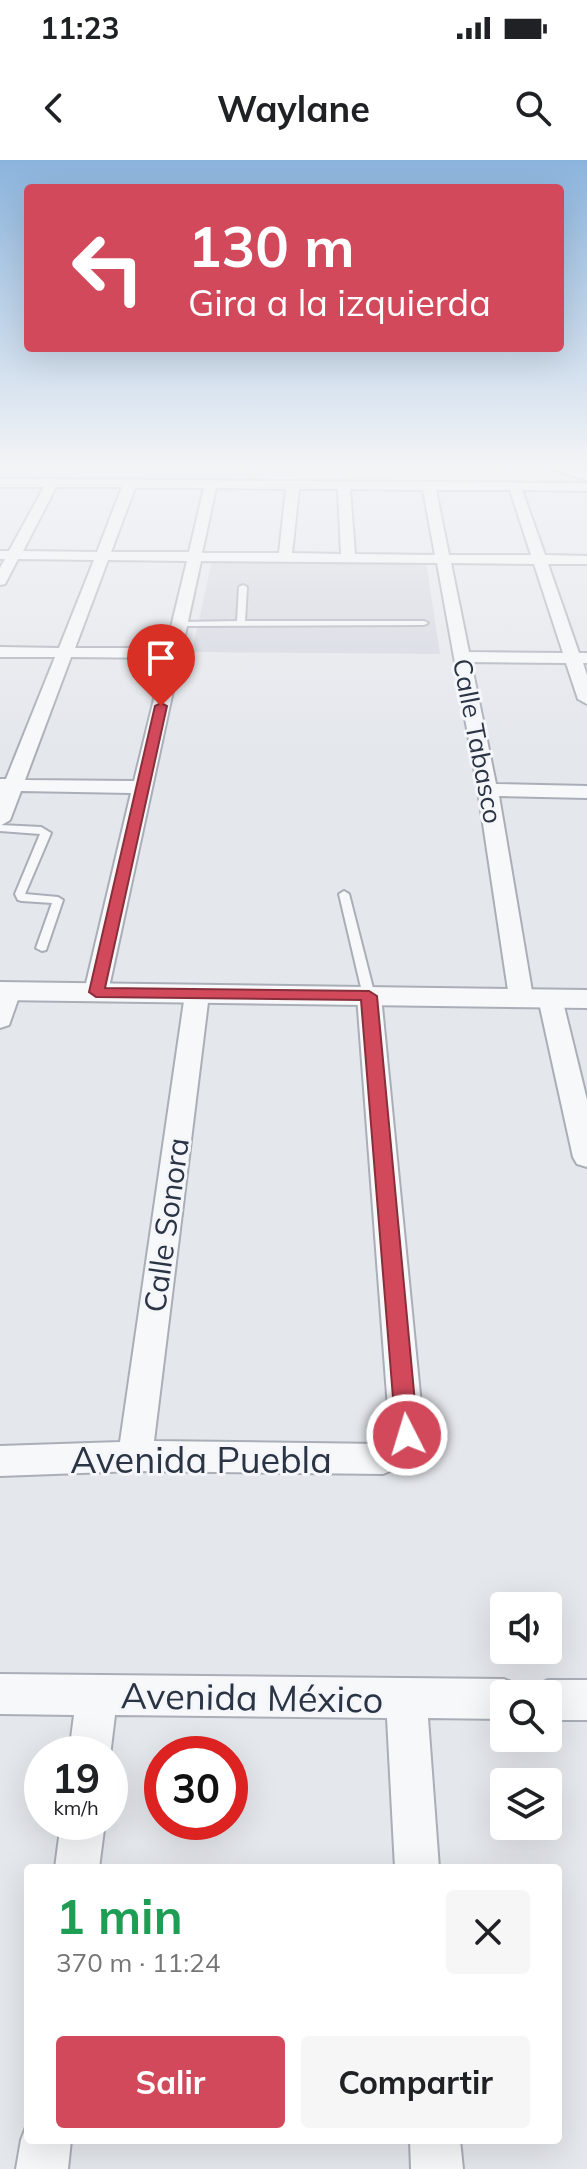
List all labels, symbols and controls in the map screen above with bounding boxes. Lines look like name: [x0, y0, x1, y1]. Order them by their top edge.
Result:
text: 11:23: [40, 9, 119, 47]
icon: back: [32, 86, 76, 130]
text: Waylane: [217, 86, 370, 131]
icon: search: [511, 86, 555, 130]
text: 130 m: [188, 211, 355, 281]
icon: left: [56, 216, 160, 320]
text: Gira a la izquierda: [188, 280, 491, 325]
pin: [127, 624, 195, 706]
icon: arrive: [139, 636, 183, 680]
street label: Calle Tabasco: [446, 656, 510, 826]
street label: Calle Sonora: [135, 1135, 197, 1315]
position arrow: [365, 1393, 449, 1477]
street label: Avenida Puebla: [70, 1437, 332, 1482]
map controls: [490, 1592, 562, 1840]
button: sound: [490, 1592, 562, 1664]
street label: Avenida México: [120, 1672, 384, 1722]
button: search: [490, 1680, 562, 1752]
speed limit sign: 30: [144, 1736, 248, 1840]
text: 19: [52, 1753, 100, 1803]
button: layers: [490, 1768, 562, 1840]
text: km/h: [53, 1795, 99, 1820]
text: 1 min: [56, 1886, 183, 1946]
button: close: [446, 1890, 530, 1974]
text: 370 m · 11:24: [56, 1946, 220, 1979]
button: Salir: [56, 2036, 285, 2128]
button: Compartir: [301, 2036, 530, 2128]

